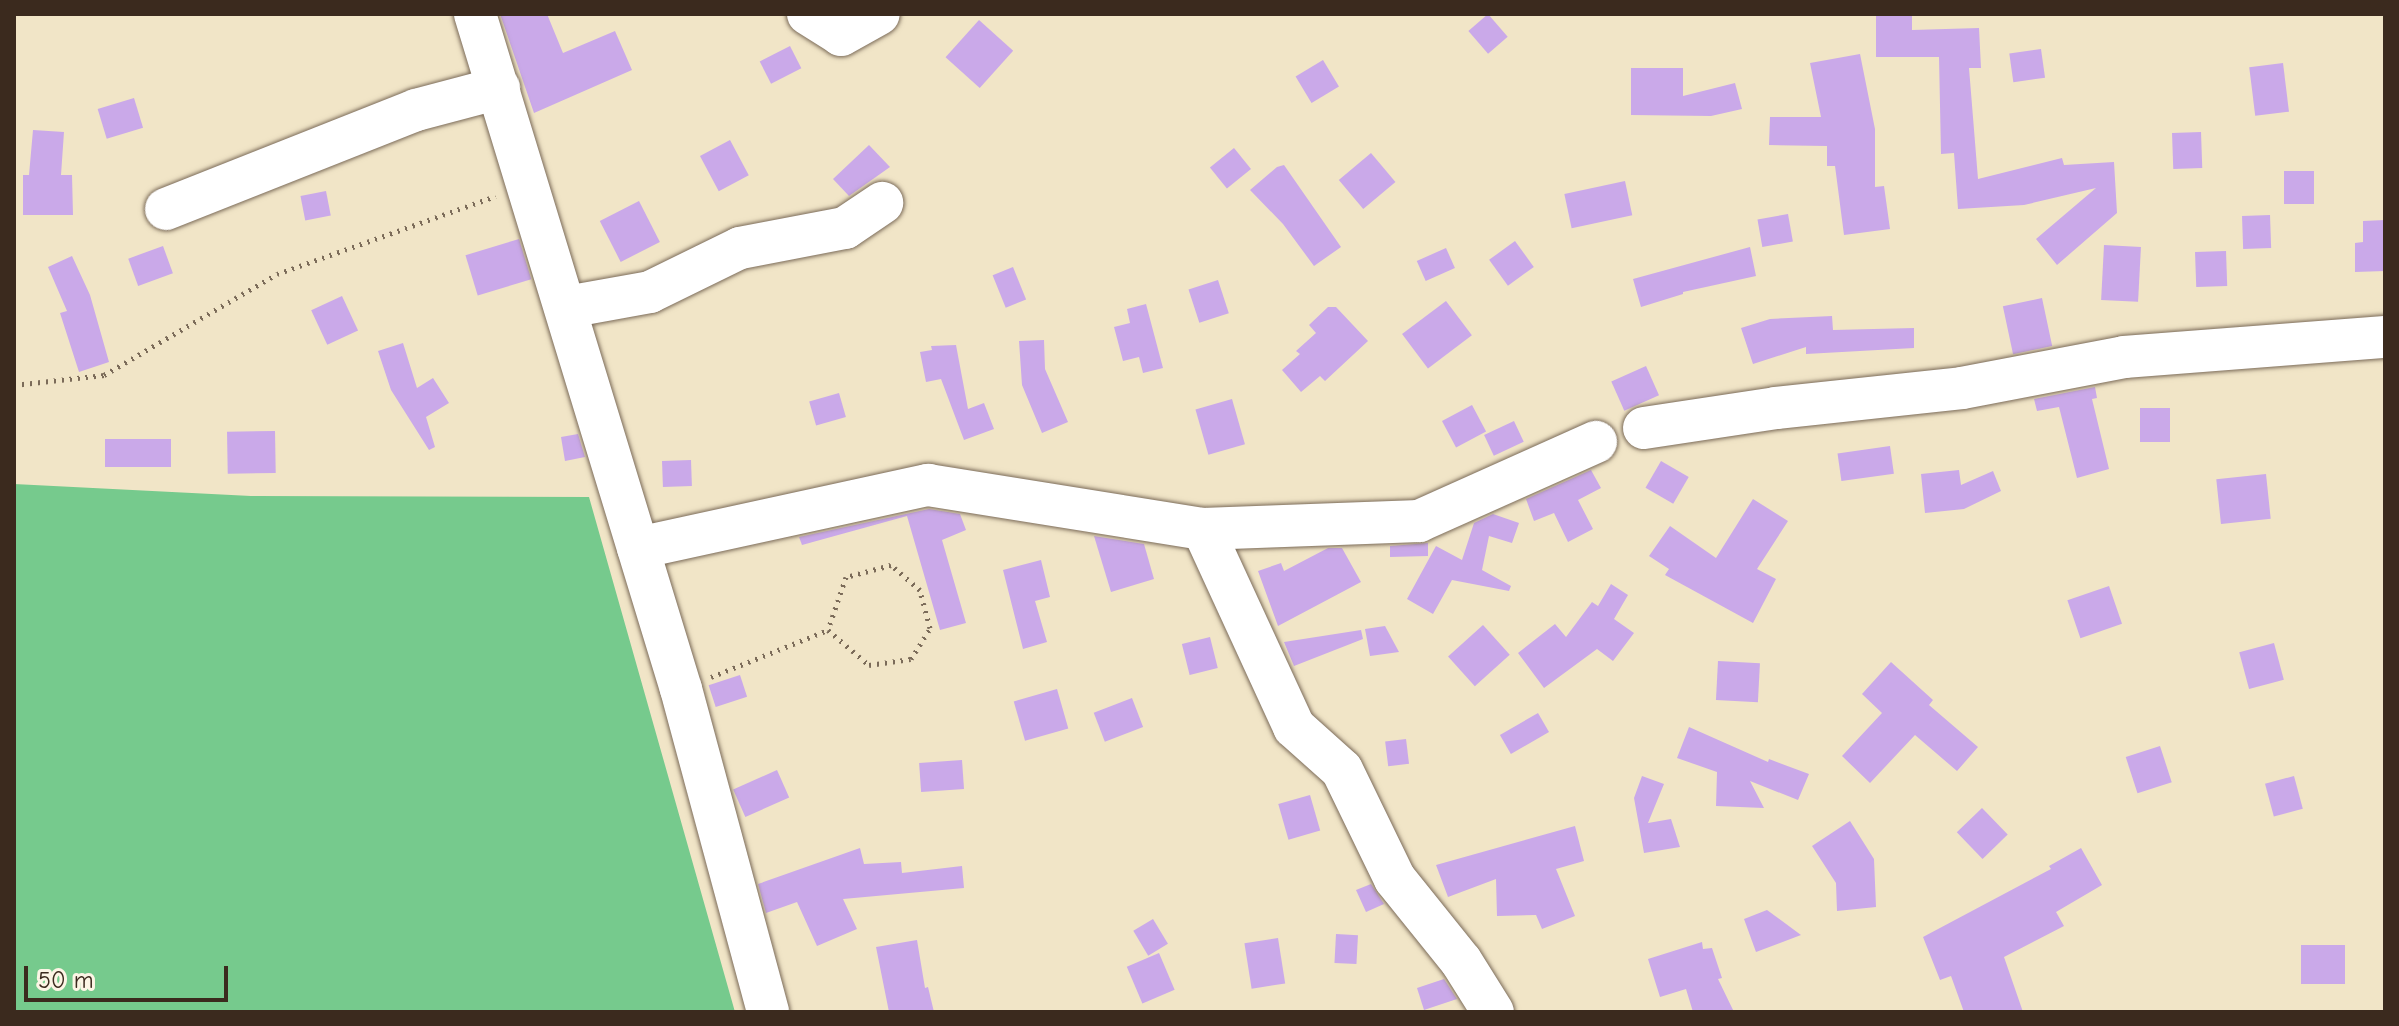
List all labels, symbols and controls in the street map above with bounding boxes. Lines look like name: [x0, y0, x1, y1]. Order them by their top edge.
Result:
scale bar: [28, 950, 232, 1000]
text: 50 m: [38, 966, 94, 994]

